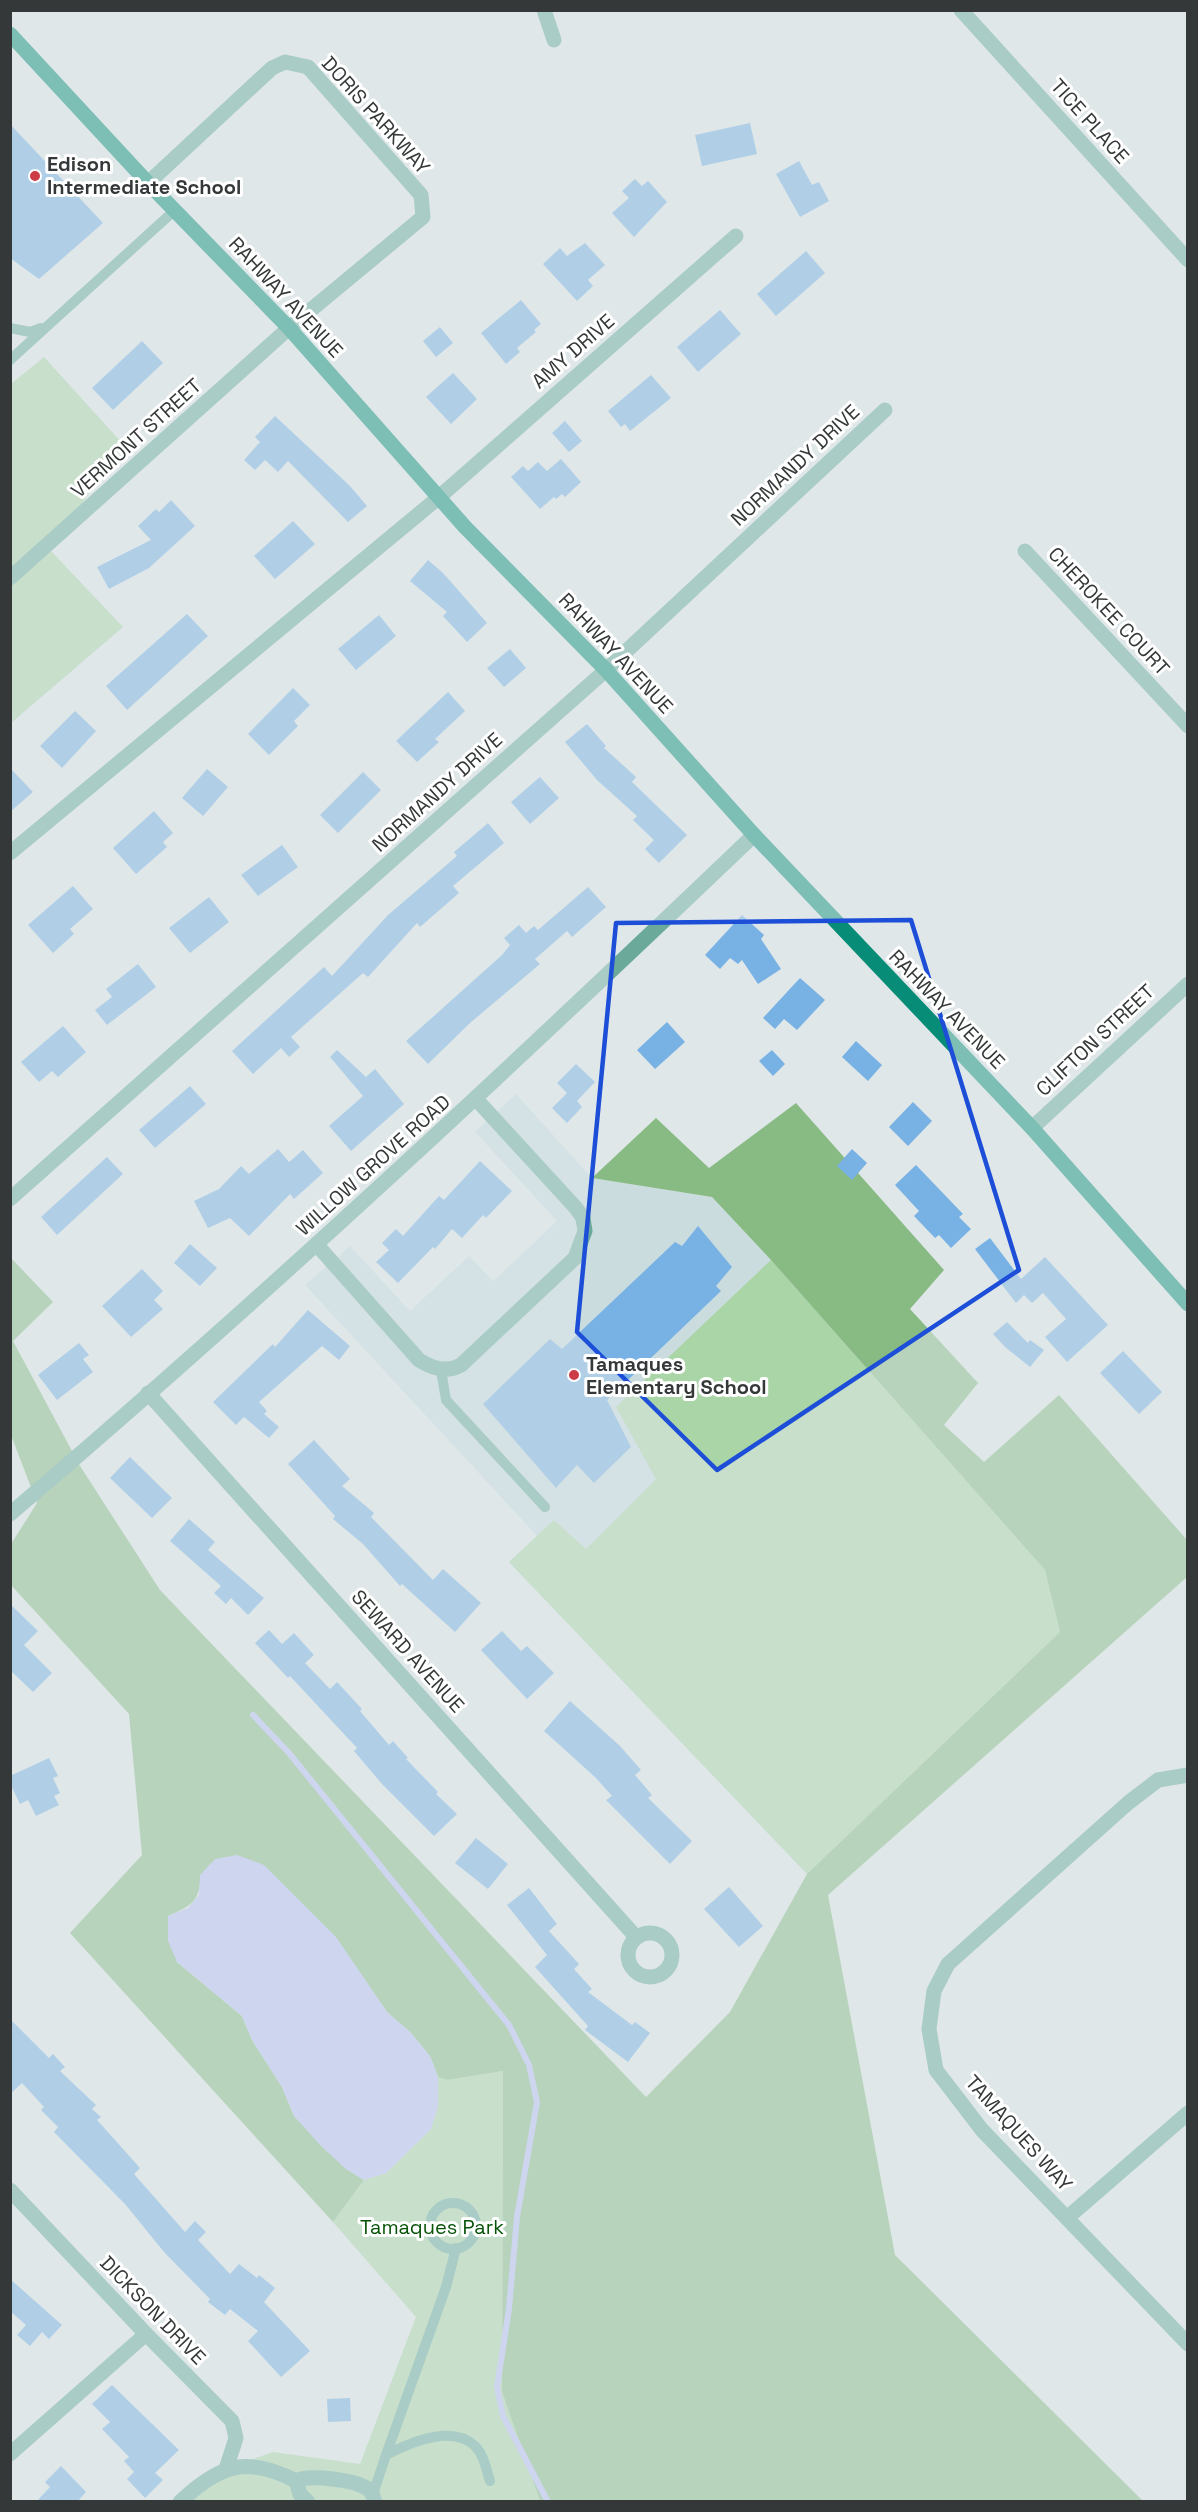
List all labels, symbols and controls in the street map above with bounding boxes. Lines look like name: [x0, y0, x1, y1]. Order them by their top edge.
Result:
street label: DORIS PARKWAY: [316, 51, 436, 179]
street label: TICE PLACE: [1045, 73, 1135, 169]
place label: Edison Intermediate School: [47, 151, 241, 200]
marker: Edison Intermediate School: [28, 169, 42, 183]
street label: RAHWAY AVENUE: [223, 231, 349, 363]
street label: AMY DRIVE: [526, 308, 620, 394]
street label: VERMONT STREET: [65, 372, 207, 504]
street label: NORMANDY DRIVE: [725, 399, 865, 531]
street label: CHEROKEE COURT: [1043, 541, 1176, 681]
street label: RAHWAY AVENUE: [553, 587, 679, 719]
street label: NORMANDY DRIVE: [366, 727, 508, 857]
street label: RAHWAY AVENUE: [883, 944, 1011, 1074]
street label: CLIFTON STREET: [1030, 978, 1160, 1102]
street label: WILLOW GROVE ROAD: [290, 1089, 456, 1241]
place label: Tamaques Elementary School: [586, 1351, 767, 1400]
marker: Tamaques Elementary School: [567, 1368, 581, 1382]
street label: SEWARD AVENUE: [346, 1584, 470, 1718]
street label: TAMAQUES WAY: [960, 2069, 1078, 2197]
park label: Tamaques Park: [360, 2214, 504, 2240]
street label: DICKSON DRIVE: [94, 2250, 212, 2370]

